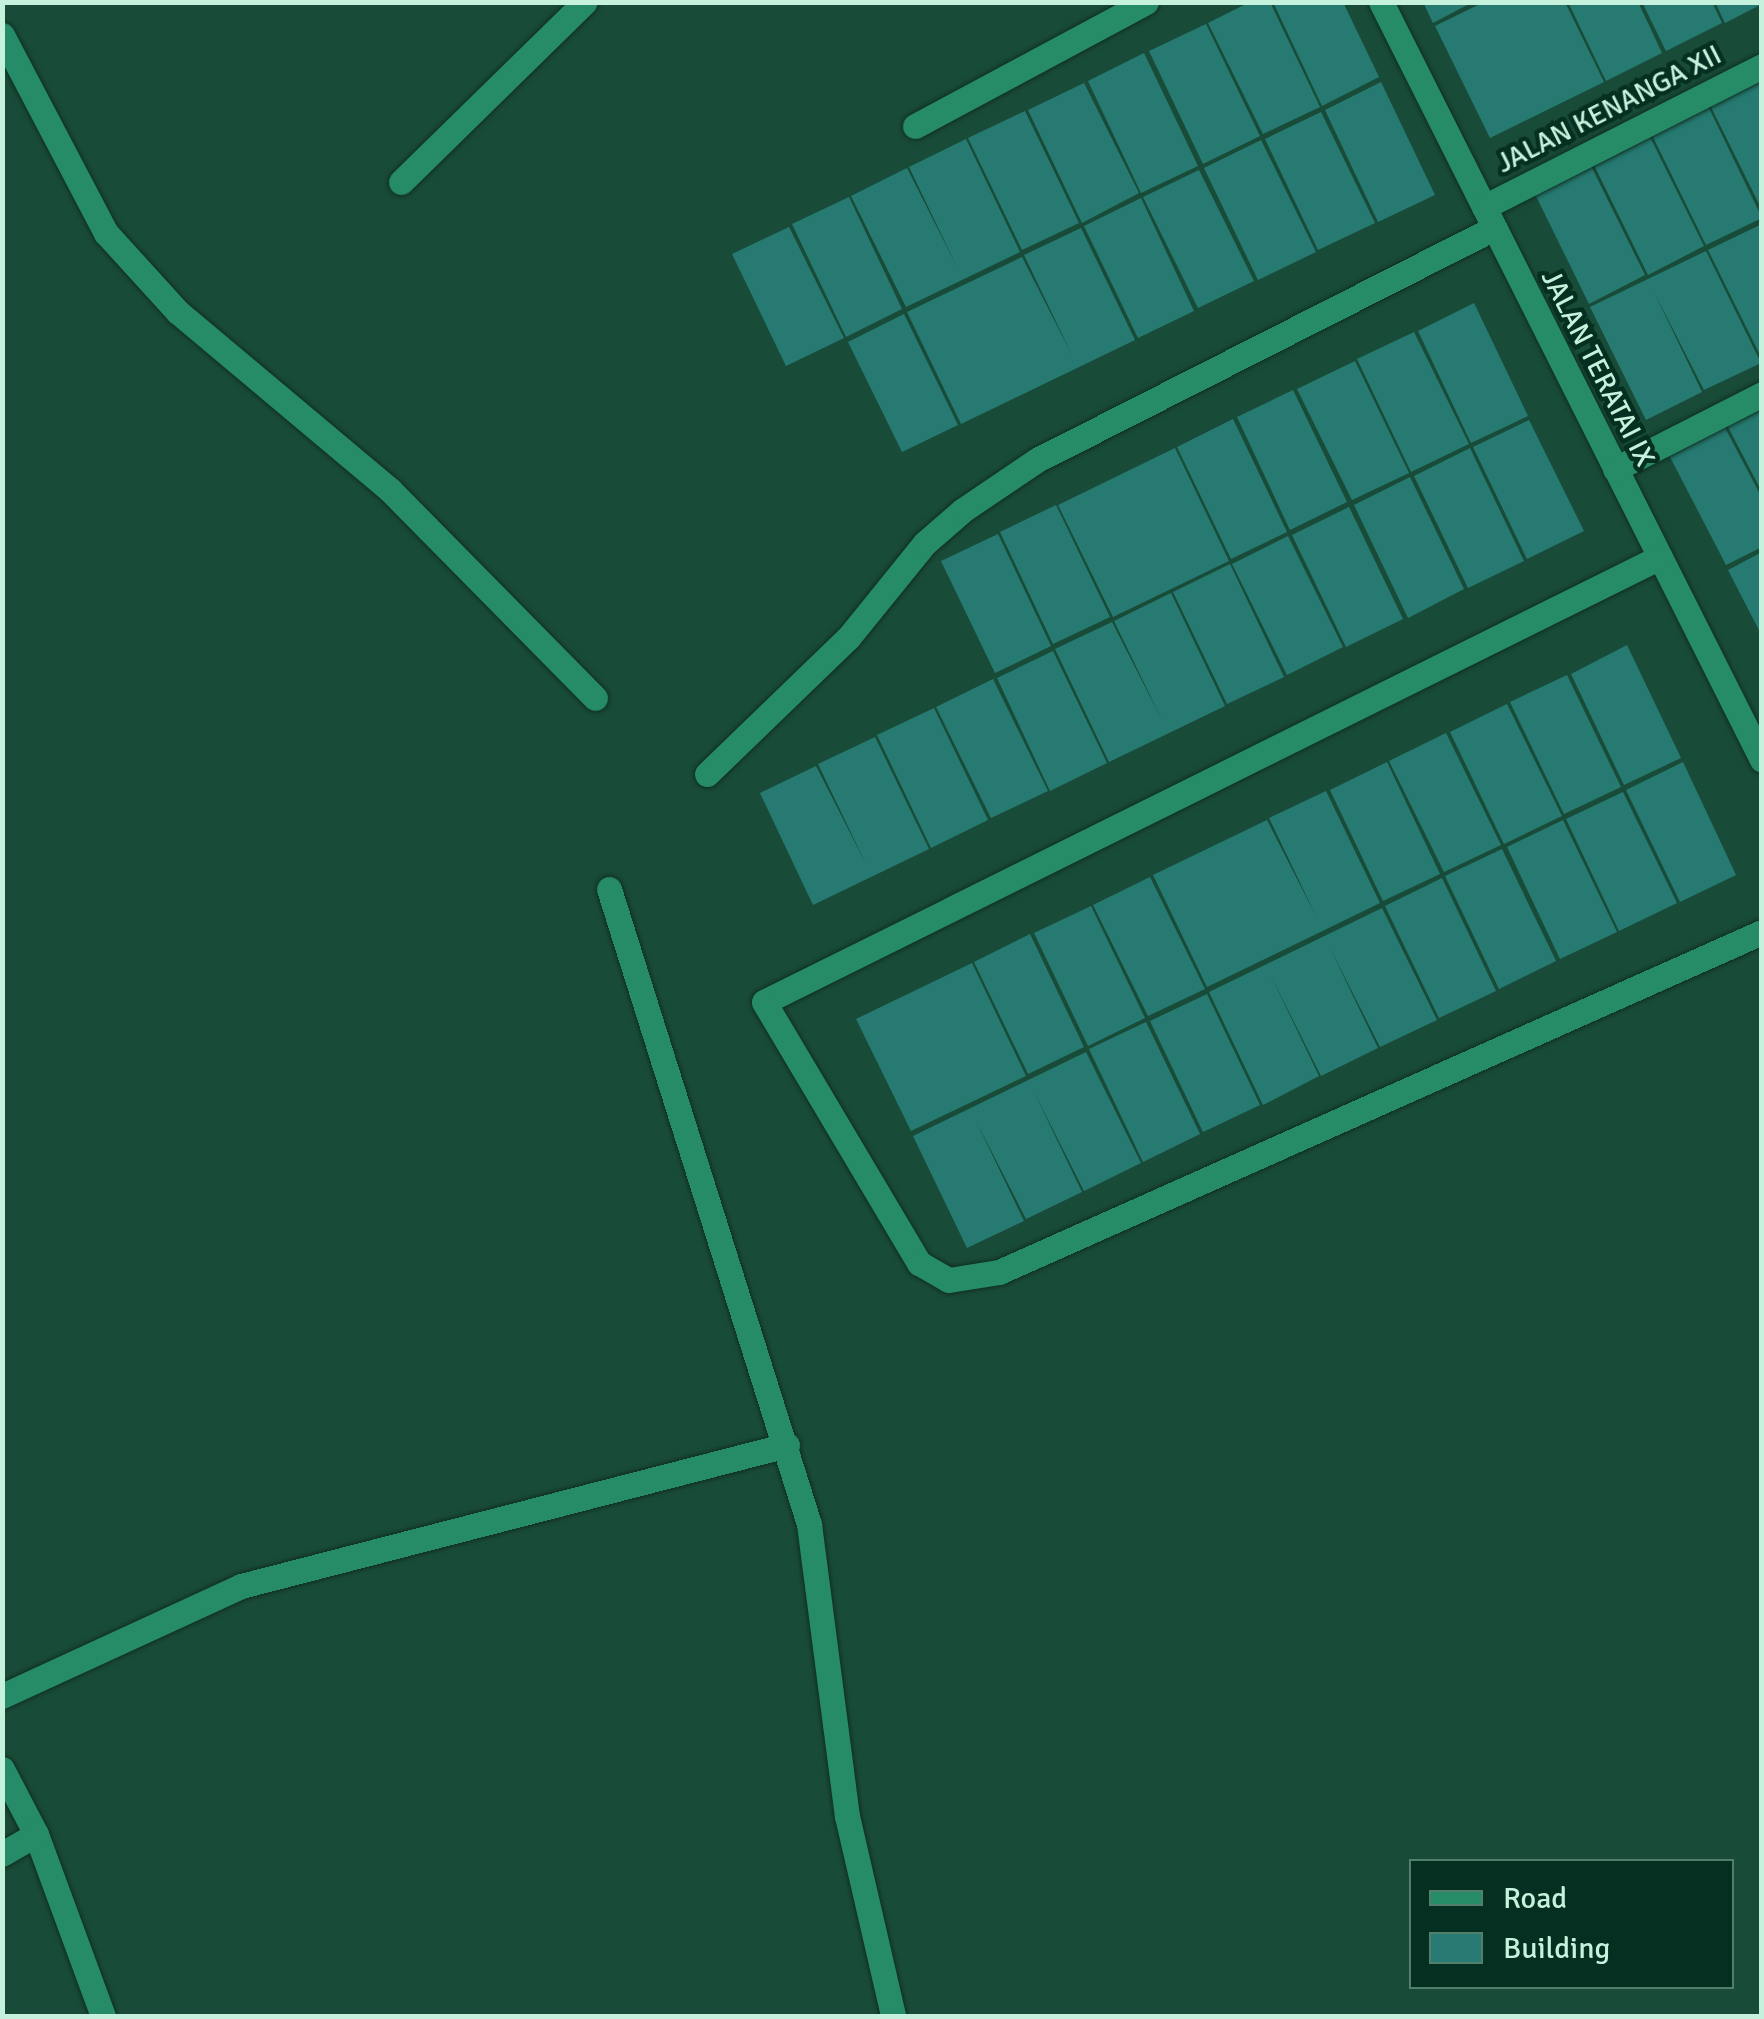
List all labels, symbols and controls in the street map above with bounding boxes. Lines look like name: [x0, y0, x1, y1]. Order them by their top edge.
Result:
street label: JALAN KENANGA XII: [1491, 38, 1727, 180]
street label: JALAN TERATAI IX: [1534, 264, 1662, 472]
legend: [1409, 1859, 1734, 1989]
text: Road: [1503, 1880, 1567, 1917]
text: Building: [1503, 1930, 1610, 1967]

